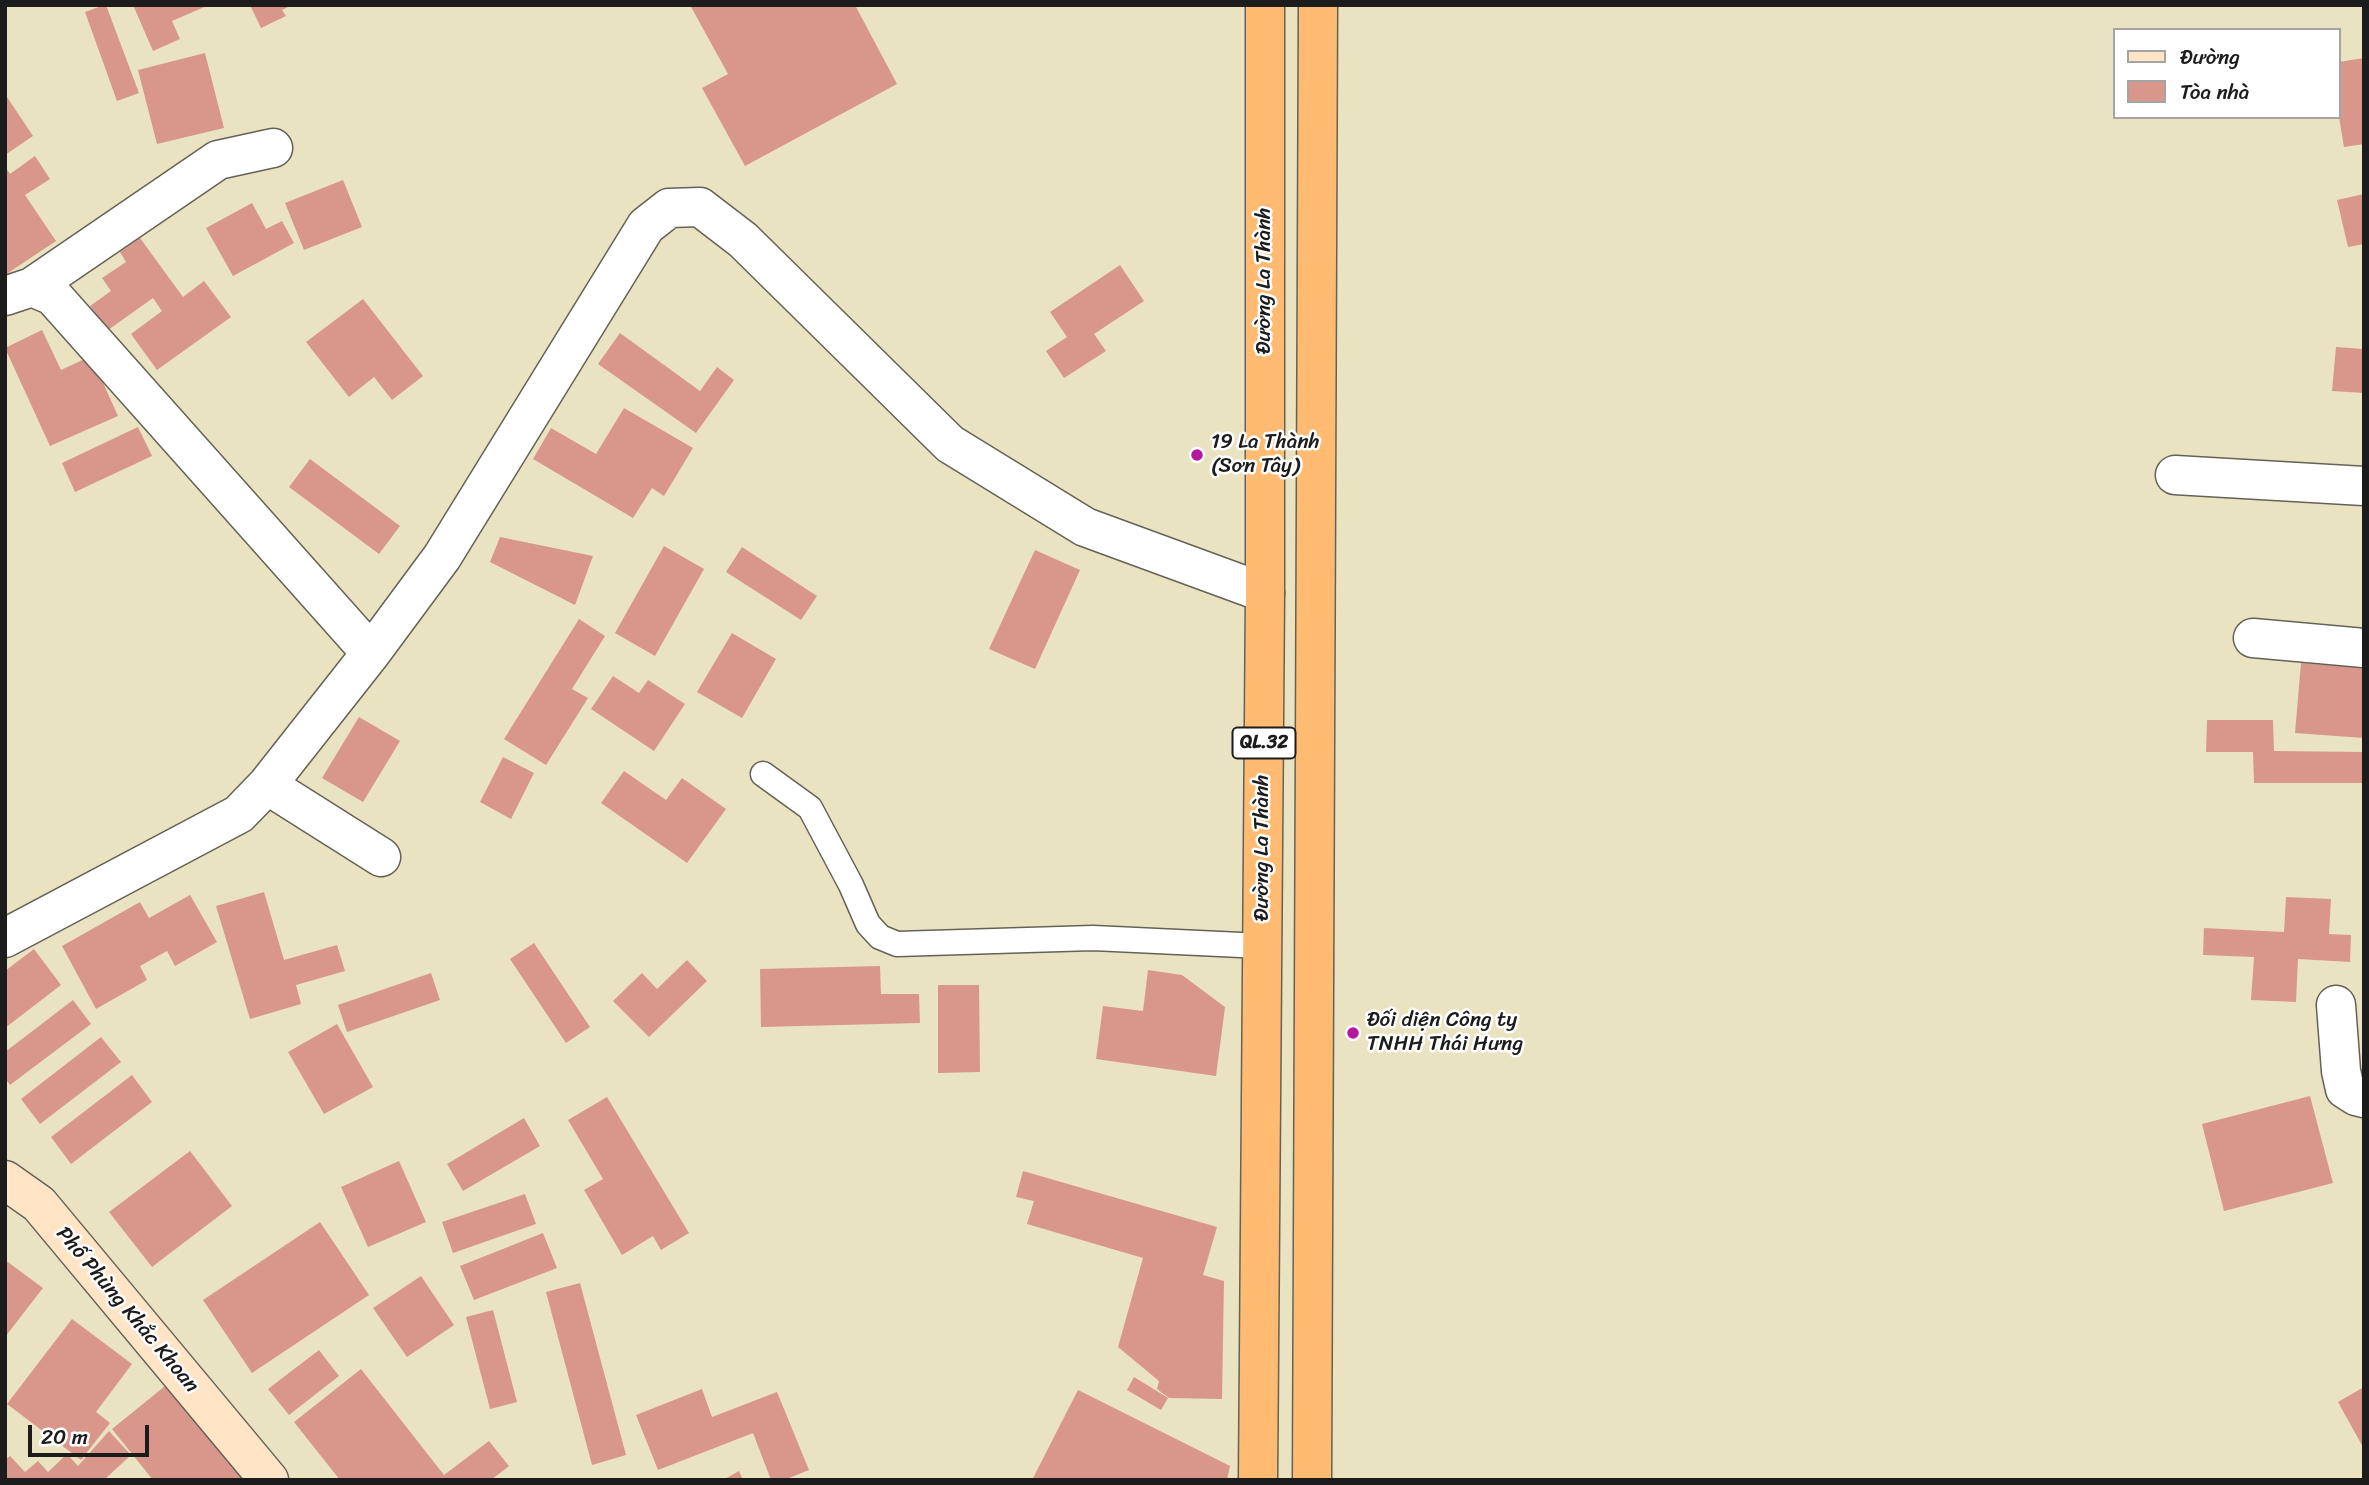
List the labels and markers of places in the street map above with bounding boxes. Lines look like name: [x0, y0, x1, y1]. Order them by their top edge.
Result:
place label: 19 La Thành (Sơn Tây): [1211, 430, 1320, 480]
marker: 19 La Thành (Sơn Tây): [1189, 447, 1205, 463]
place label: Đối diện Công ty TNHH Thái Hưng: [1367, 1008, 1523, 1058]
marker: Đối diện Công ty TNHH Thái Hưng: [1345, 1025, 1361, 1041]

